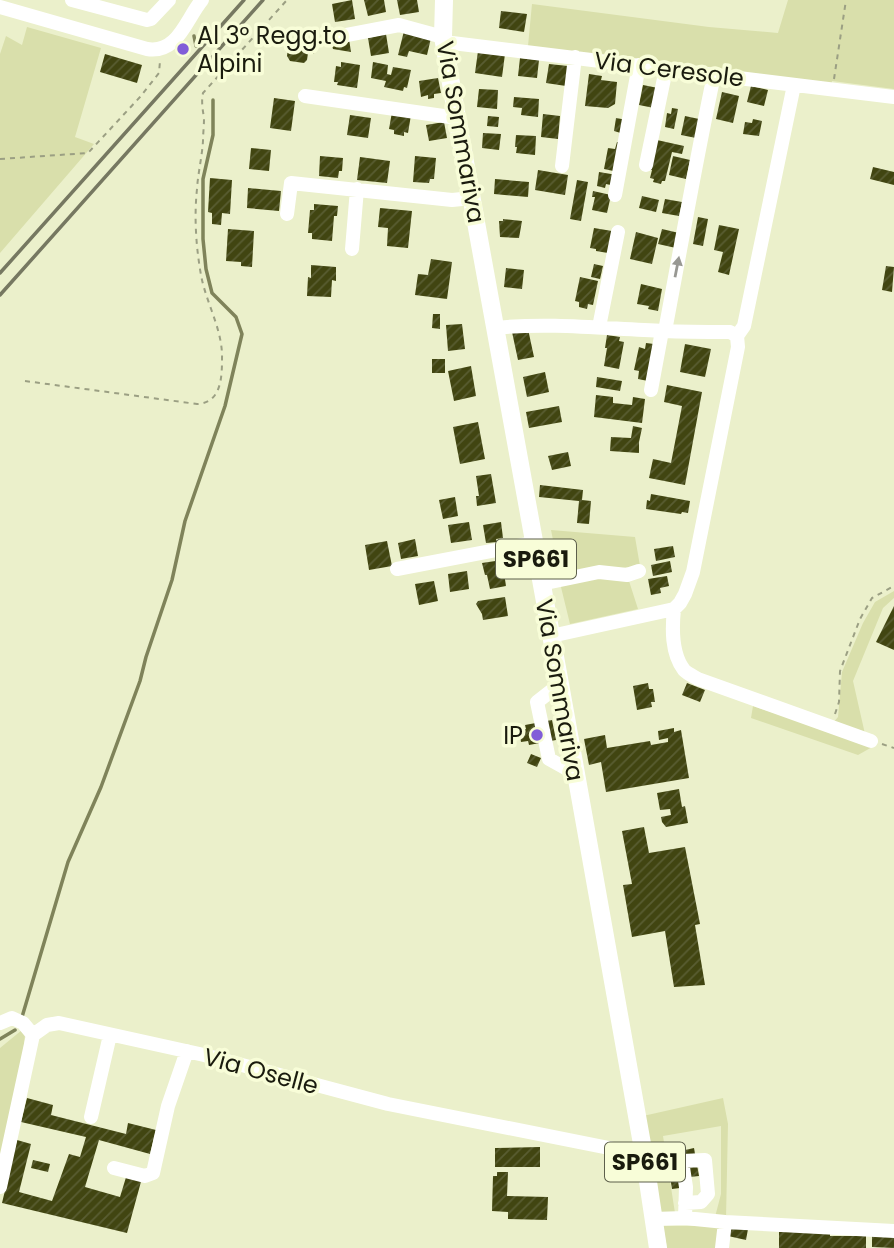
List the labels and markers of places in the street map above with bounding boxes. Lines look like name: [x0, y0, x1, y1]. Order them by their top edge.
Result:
place label: Al 3° Regg.to Alpini: [197, 19, 347, 80]
marker: Al 3° Regg.to Alpini: [175, 41, 191, 57]
place label: IP: [503, 719, 523, 752]
marker: IP: [529, 727, 545, 743]

